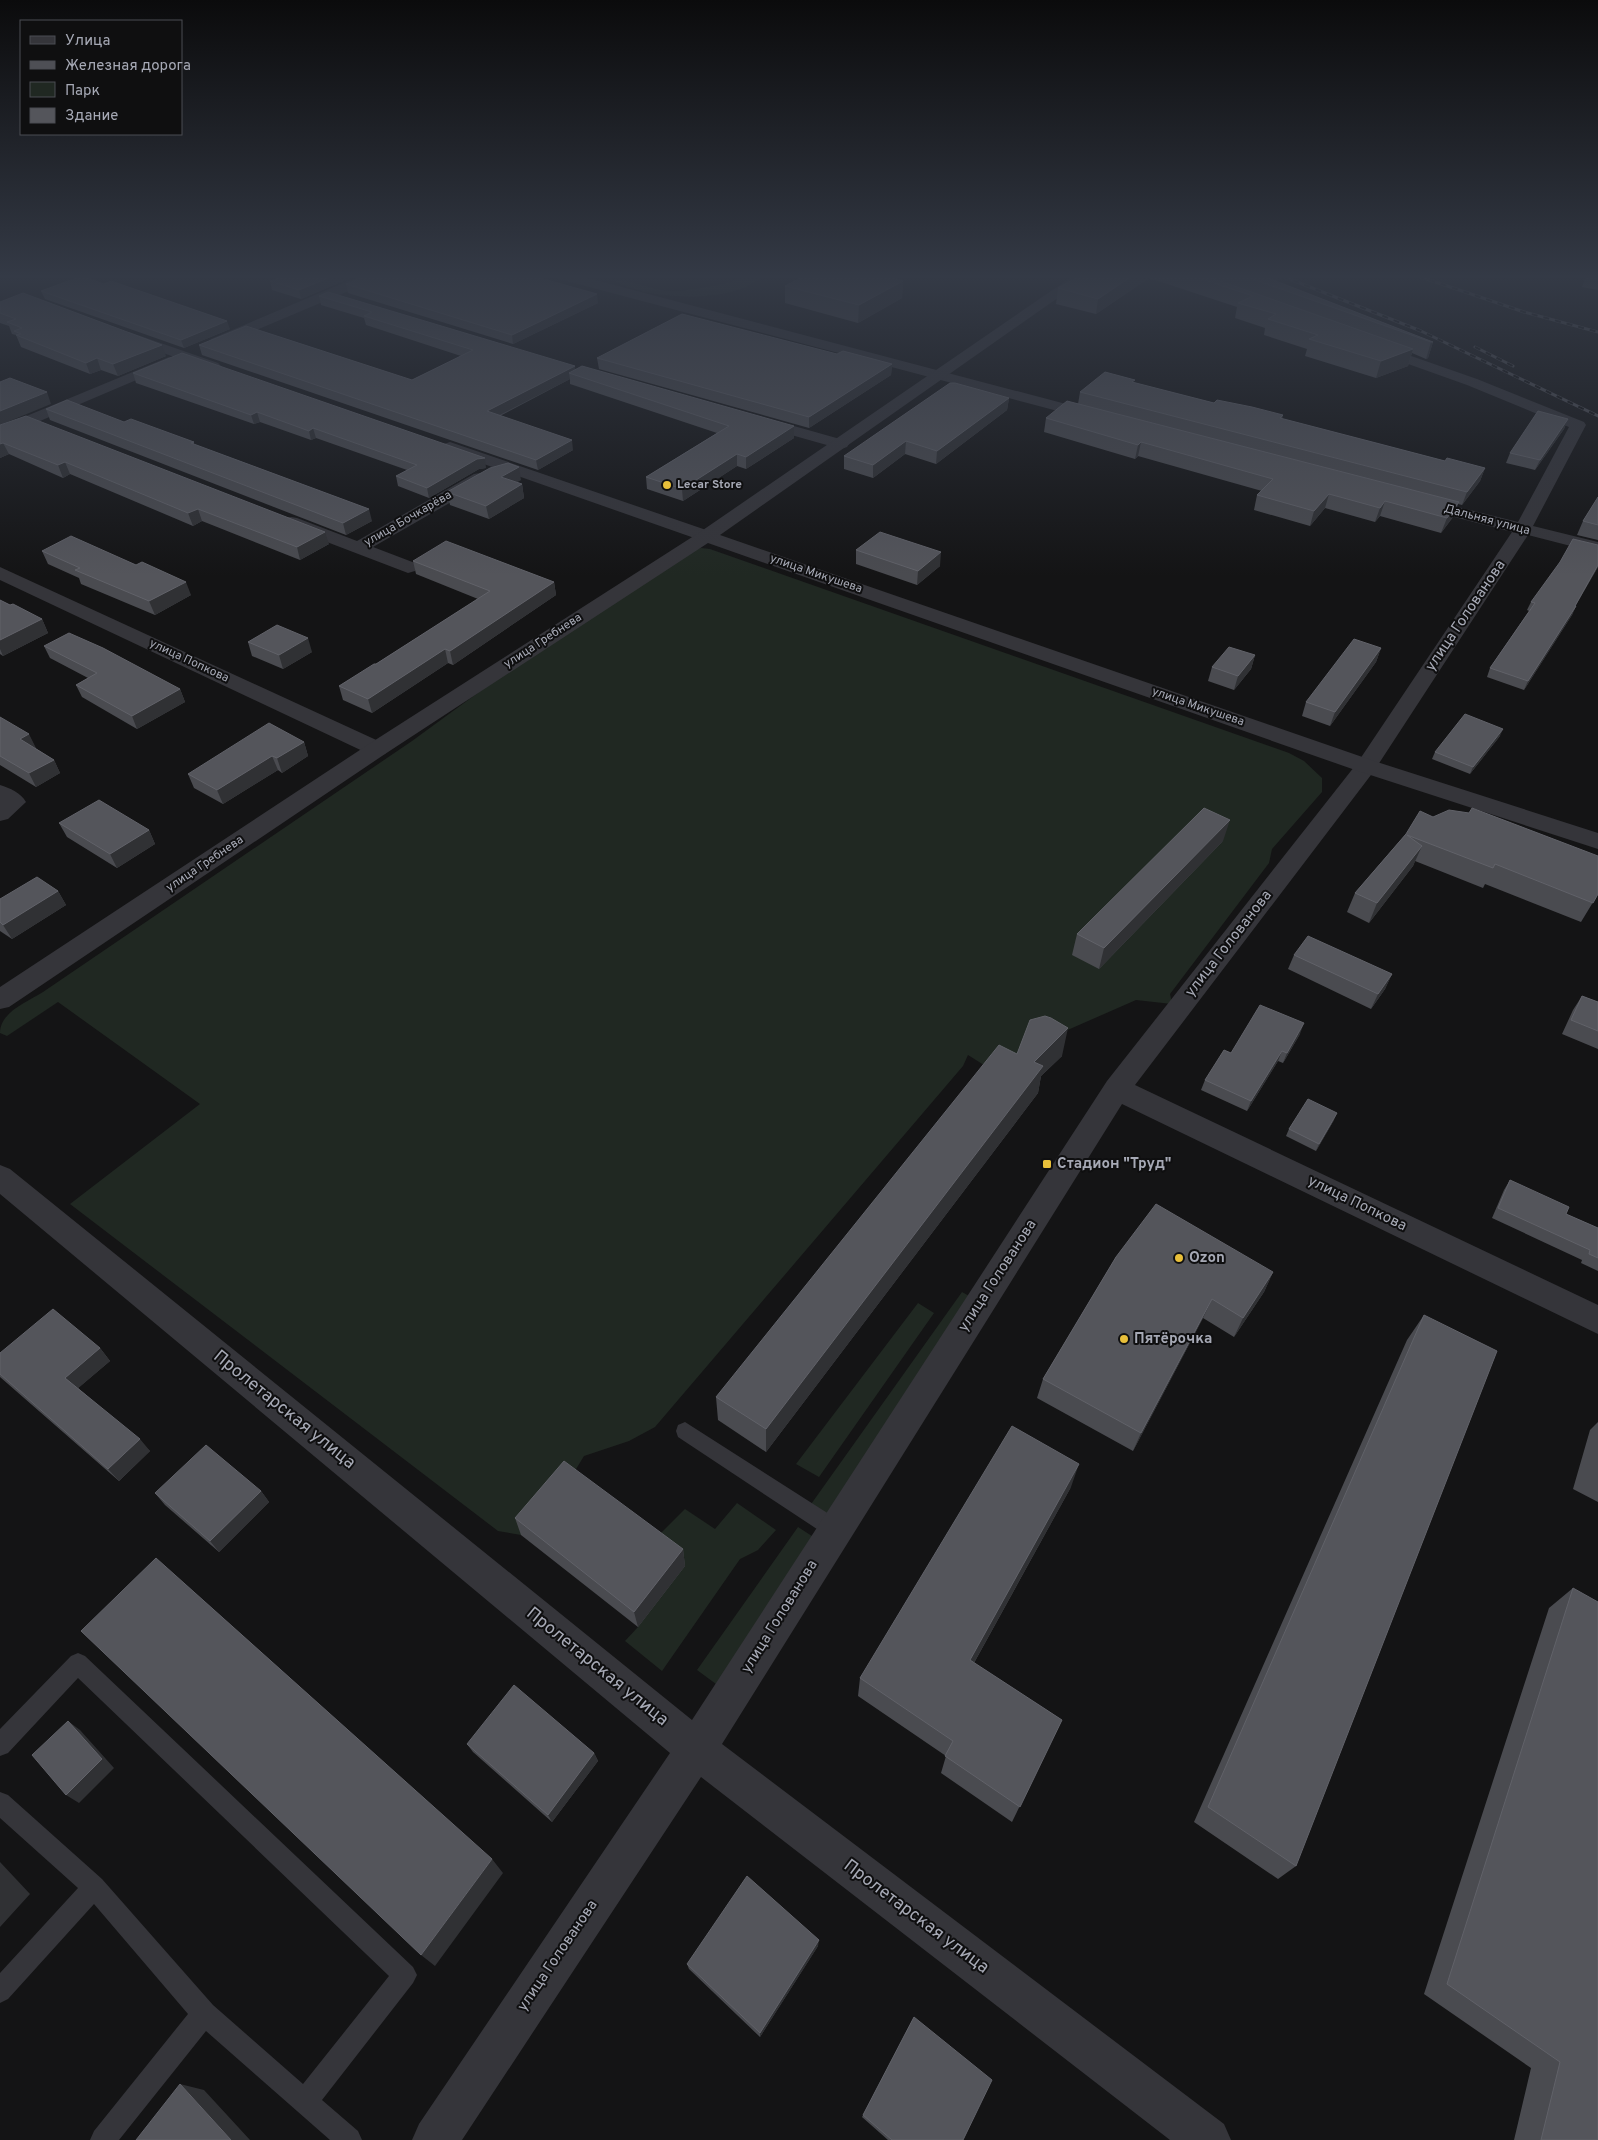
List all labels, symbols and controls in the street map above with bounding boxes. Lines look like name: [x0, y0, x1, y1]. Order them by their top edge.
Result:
legend: [20, 20, 182, 135]
text: Улица: [65, 32, 110, 51]
text: Железная дорога: [65, 57, 191, 76]
text: Парк: [65, 82, 100, 101]
text: Здание: [65, 107, 118, 126]
place label: Lecar Store: [677, 477, 742, 493]
marker: Lecar Store: [661, 479, 673, 491]
street label: улица Бочкарёва: [361, 487, 455, 551]
street label: Дальняя улица: [1442, 501, 1532, 539]
street label: улица Микушева: [768, 551, 864, 597]
street label: улица Голованова: [1422, 557, 1510, 675]
street label: улица Гребнева: [501, 610, 585, 672]
street label: улица Попкова: [147, 636, 231, 686]
street label: улица Микушева: [1150, 684, 1246, 730]
street label: улица Гребнева: [163, 832, 247, 896]
street label: улица Голованова: [1181, 887, 1277, 1001]
place label: Стадион "Труд": [1057, 1155, 1171, 1174]
marker: Стадион "Труд": [1041, 1158, 1053, 1170]
street label: улица Попкова: [1304, 1172, 1410, 1236]
street label: улица Голованова: [955, 1216, 1041, 1336]
place label: Ozon: [1189, 1249, 1225, 1268]
marker: Ozon: [1173, 1252, 1185, 1264]
place label: Пятёрочка: [1134, 1330, 1212, 1349]
marker: Пятёрочка: [1118, 1333, 1130, 1345]
street label: Пролетарская улица: [208, 1345, 360, 1475]
street label: улица Голованова: [737, 1557, 823, 1677]
street label: Пролетарская улица: [521, 1602, 673, 1732]
street label: Пролетарская улица: [838, 1855, 994, 1979]
street label: улица Голованова: [514, 1897, 602, 2015]

